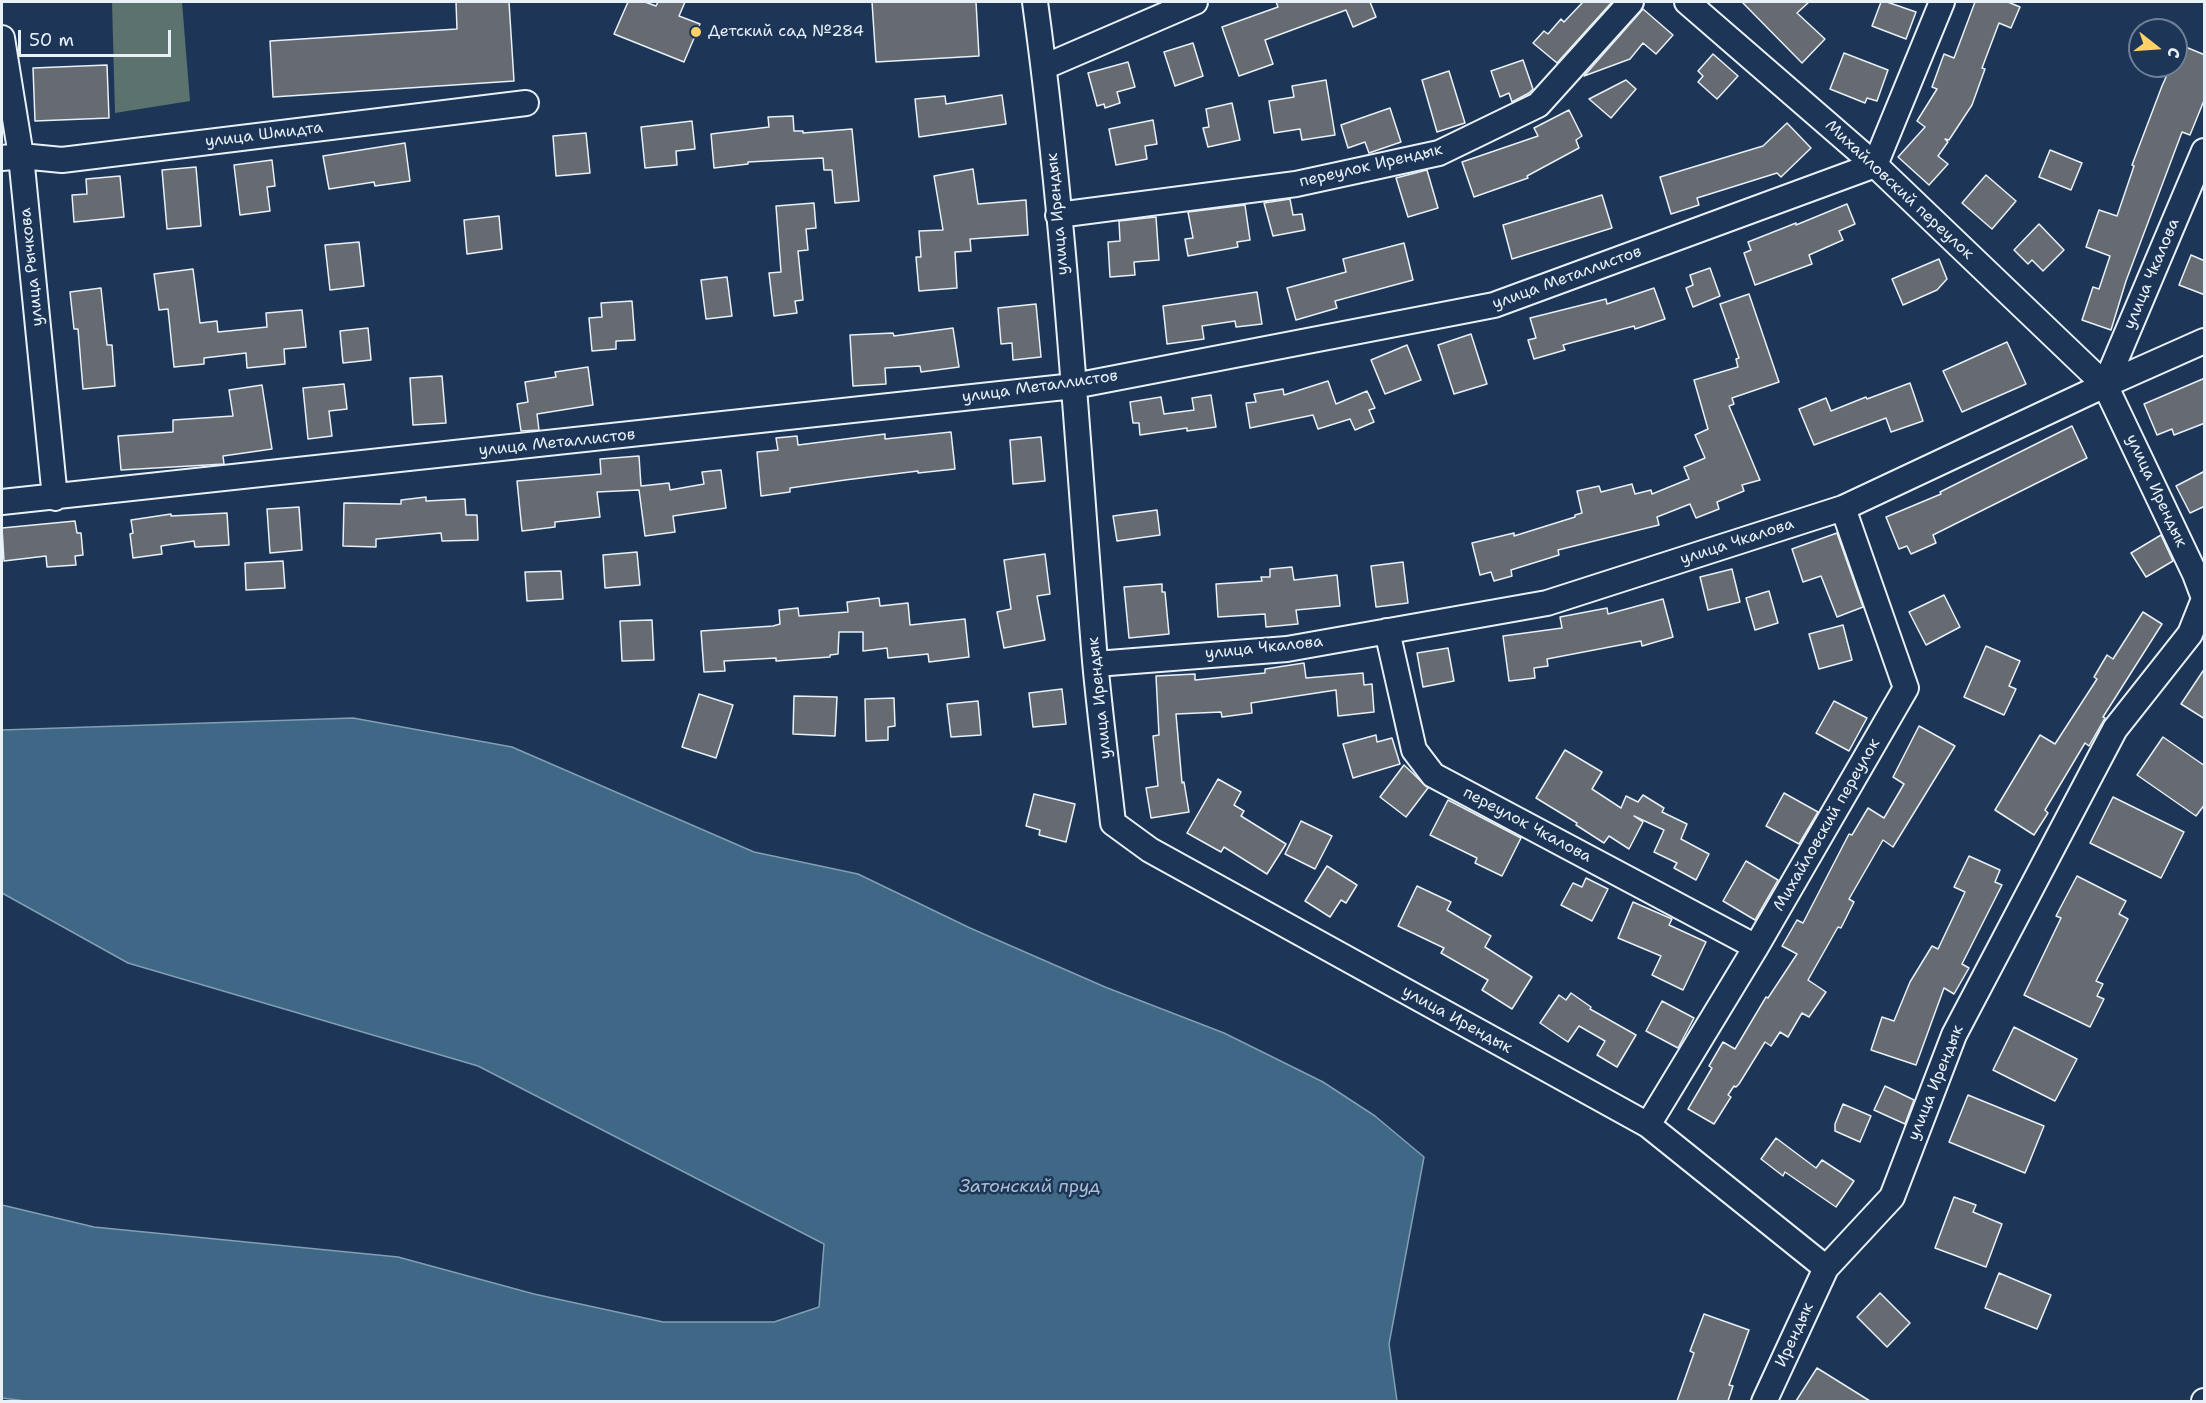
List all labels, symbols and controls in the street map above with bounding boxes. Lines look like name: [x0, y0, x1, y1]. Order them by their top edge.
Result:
scale bar: [21, 18, 174, 56]
north arrow: [2128, 18, 2188, 78]
place label: Детский сад №284: [708, 22, 864, 42]
marker: Детский сад №284: [689, 25, 703, 39]
text: 50 m: [29, 28, 74, 52]
text: С: [2162, 45, 2185, 61]
street label: Михайловский переулок: [1821, 116, 1977, 264]
street label: улица Шмидта: [204, 118, 324, 152]
street label: переулок Ирендык: [1298, 140, 1444, 192]
street label: улица Ирендык: [1043, 152, 1073, 276]
street label: улица Рычкова: [16, 207, 48, 327]
street label: улица Чкалова: [2120, 216, 2184, 332]
street label: улица Металлистов: [1490, 242, 1644, 314]
street label: улица Металлистов: [961, 367, 1119, 407]
street label: улица Металлистов: [478, 425, 636, 461]
street label: улица Ирендык: [2121, 431, 2191, 551]
street label: улица Чкалова: [1678, 515, 1796, 569]
street label: улица Чкалова: [1204, 632, 1324, 664]
street label: улица Ирендык: [1084, 636, 1116, 760]
street label: Михайловский переулок: [1770, 735, 1884, 915]
street label: переулок Чкалова: [1460, 783, 1594, 867]
street label: улица Ирендык: [1399, 982, 1515, 1058]
street label: улица Ирендык: [1904, 1023, 1968, 1143]
water label: Затонский пруд: [959, 1176, 1101, 1198]
street label: Ирендык: [1772, 1300, 1818, 1370]

